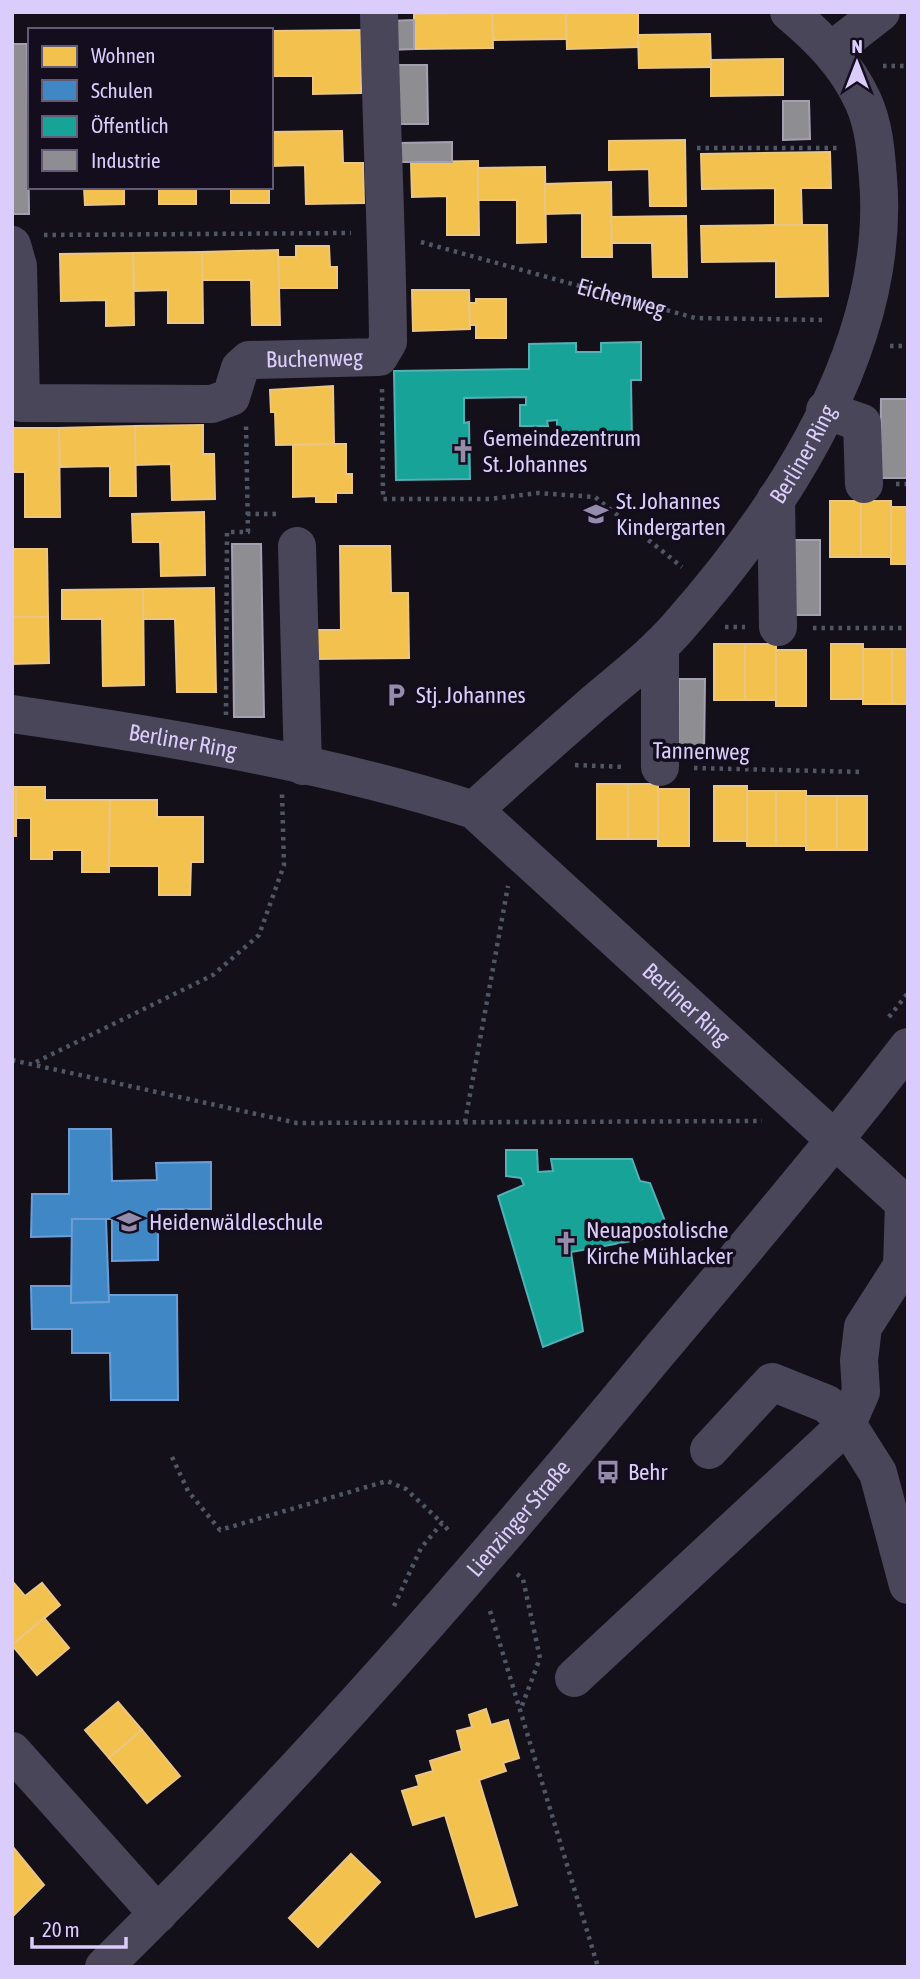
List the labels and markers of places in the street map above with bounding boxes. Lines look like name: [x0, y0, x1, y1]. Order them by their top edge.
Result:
place label: Gemeindezentrum St. Johannes: [483, 425, 641, 477]
church icon: Gemeindezentrum St. Johannes: [449, 437, 477, 465]
place label: St. Johannes Kindergarten: [616, 488, 726, 540]
school or university icon: St. Johannes Kindergarten: [582, 500, 610, 528]
parking icon: Stj. Johannes: [382, 681, 410, 709]
place label: Stj. Johannes: [416, 682, 526, 708]
school or university icon: Heidenwäldleschule: [115, 1208, 143, 1236]
place label: Heidenwäldleschule: [149, 1209, 323, 1235]
place label: Neuapostolische Kirche Mühlacker: [586, 1217, 734, 1269]
church icon: Neuapostolische Kirche Mühlacker: [552, 1229, 580, 1257]
bus stop icon: Behr: [594, 1458, 622, 1486]
place label: Behr: [628, 1459, 668, 1485]

